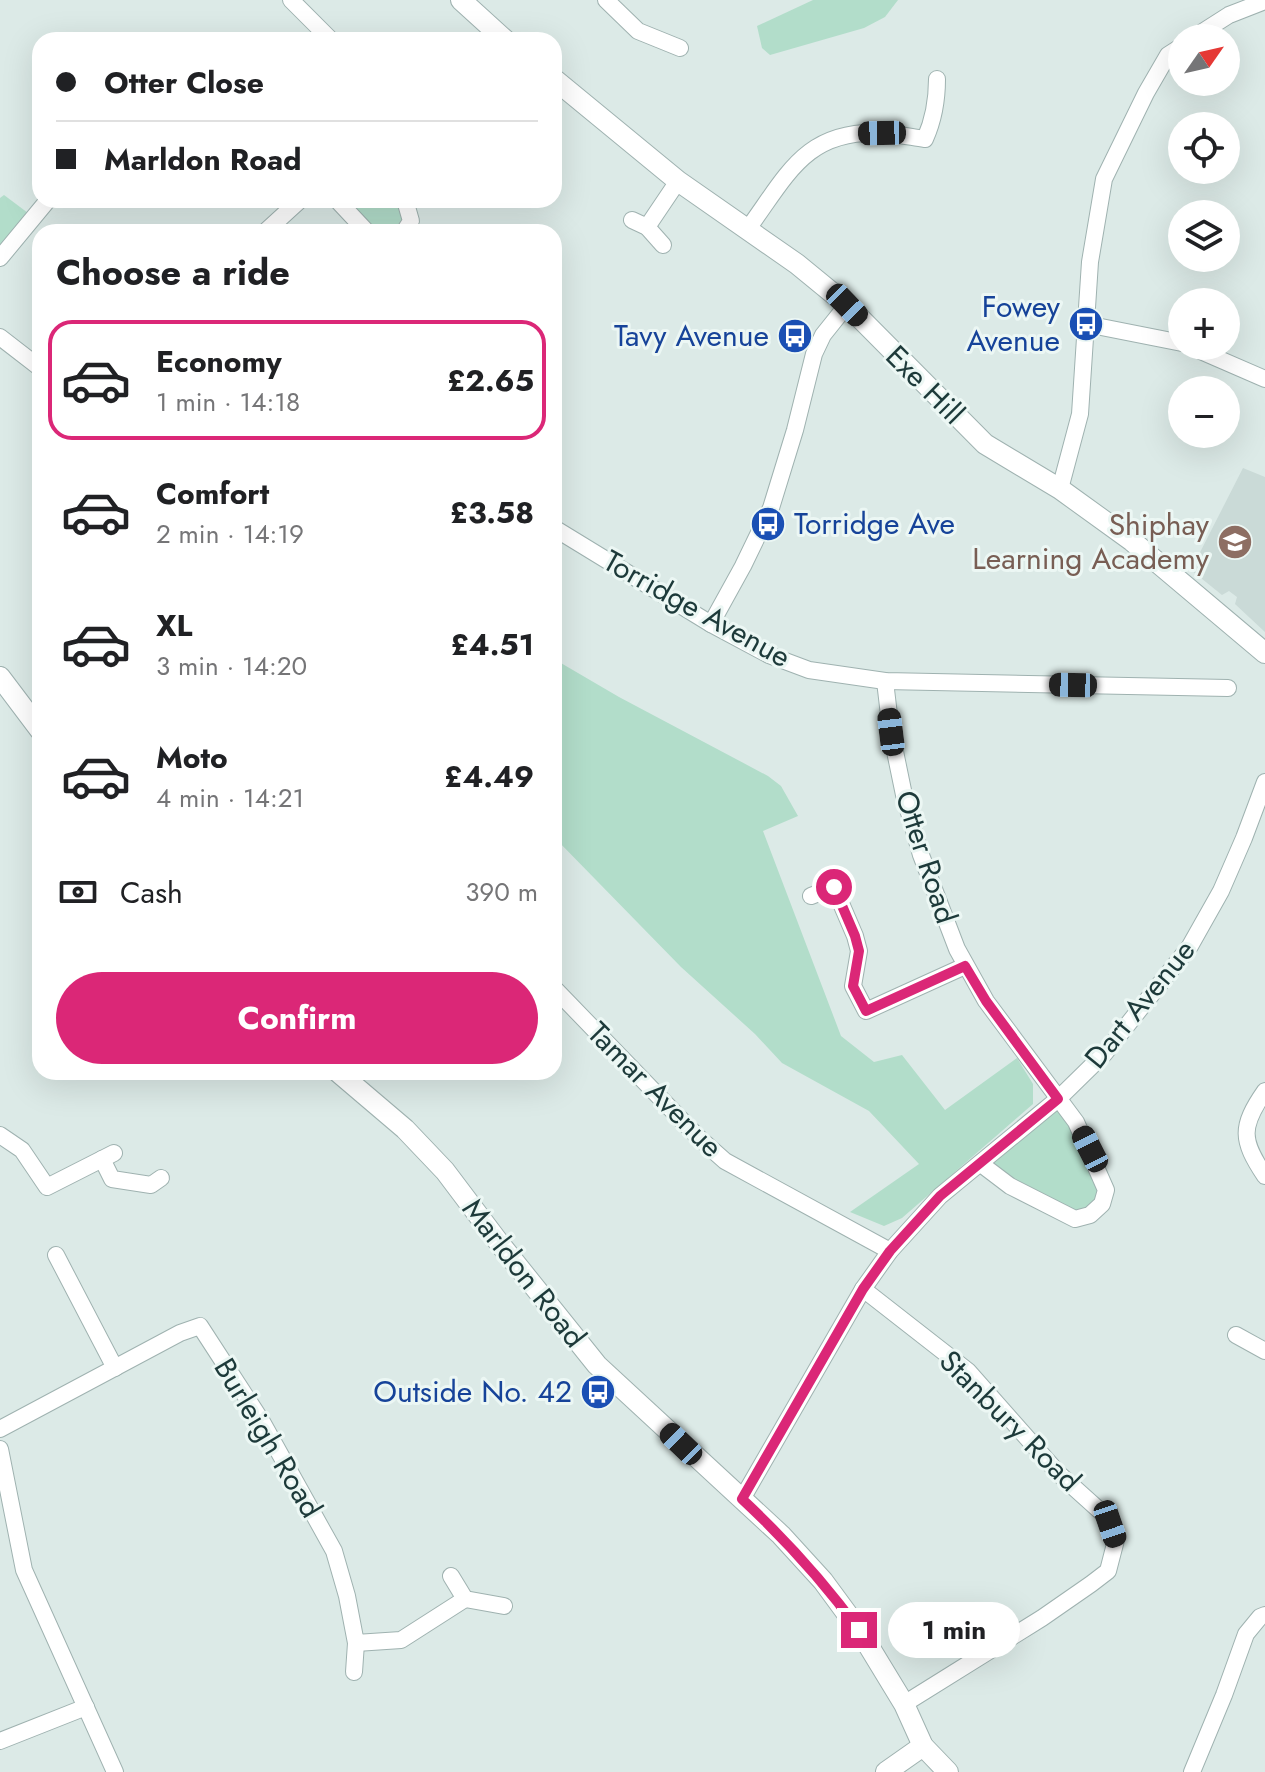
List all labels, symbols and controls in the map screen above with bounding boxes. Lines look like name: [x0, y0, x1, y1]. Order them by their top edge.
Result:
north arrow: [1168, 24, 1240, 96]
map controls: [1168, 24, 1240, 448]
text: Otter Close: [104, 61, 264, 104]
button: locate: [1168, 112, 1240, 184]
car: [858, 121, 906, 145]
text: Marldon Road: [104, 138, 302, 181]
button: layers: [1168, 200, 1240, 272]
text: Choose a ride: [56, 246, 290, 298]
car: [822, 279, 872, 331]
place label: Fowey Avenue: [967, 285, 1061, 362]
button: +: [1168, 288, 1240, 360]
bus stop icon: Fowey Avenue: [1067, 305, 1105, 343]
place label: Tavy Avenue: [614, 314, 769, 357]
bus stop icon: Tavy Avenue: [776, 317, 814, 355]
street label: Exe Hill: [876, 335, 975, 434]
text: Economy: [156, 340, 282, 383]
icon: car: [60, 344, 132, 416]
text: £2.65: [447, 359, 534, 402]
button: −: [1168, 376, 1240, 448]
text: 1 min · 14:18: [156, 383, 300, 421]
text: Comfort: [156, 472, 269, 515]
icon: car: [60, 476, 132, 548]
text: £3.58: [450, 491, 534, 534]
place label: Torridge Ave: [794, 502, 955, 545]
place label: Shiphay Learning Academy: [972, 503, 1210, 580]
bus stop icon: Torridge Ave: [749, 505, 787, 543]
text: 2 min · 14:19: [156, 515, 304, 553]
school or university icon: Shiphay Learning Academy: [1216, 523, 1254, 561]
street label: Torridge Avenue: [596, 539, 799, 678]
text: XL: [156, 604, 192, 647]
icon: car: [60, 608, 132, 680]
text: £4.51: [450, 623, 534, 666]
text: 3 min · 14:20: [156, 647, 307, 685]
car: [1049, 673, 1097, 697]
car: [876, 707, 906, 757]
text: Moto: [156, 736, 228, 779]
icon: car: [60, 740, 132, 812]
text: £4.49: [444, 755, 534, 798]
text: 4 min · 14:21: [156, 779, 304, 817]
street label: Otter Road: [885, 785, 968, 929]
route start: [816, 869, 852, 905]
icon: cash: [56, 870, 100, 914]
text: Cash: [120, 871, 183, 914]
text: 390 m: [465, 873, 538, 911]
street label: Dart Avenue: [1074, 930, 1205, 1077]
button: Confirm: [56, 972, 538, 1064]
street label: Tamar Avenue: [578, 1012, 733, 1167]
car: [1068, 1122, 1112, 1176]
street label: Marldon Road: [452, 1189, 596, 1356]
street label: Stanbury Road: [930, 1340, 1091, 1501]
street label: Burleigh Road: [204, 1350, 333, 1526]
place label: Outside No. 42: [373, 1370, 572, 1413]
bus stop icon: Outside No. 42: [579, 1373, 617, 1411]
car: [655, 1419, 707, 1469]
car: [1091, 1497, 1129, 1551]
callout: 1 min: [887, 1602, 1019, 1658]
text: 1 min: [922, 1611, 986, 1649]
route end: [841, 1612, 877, 1648]

